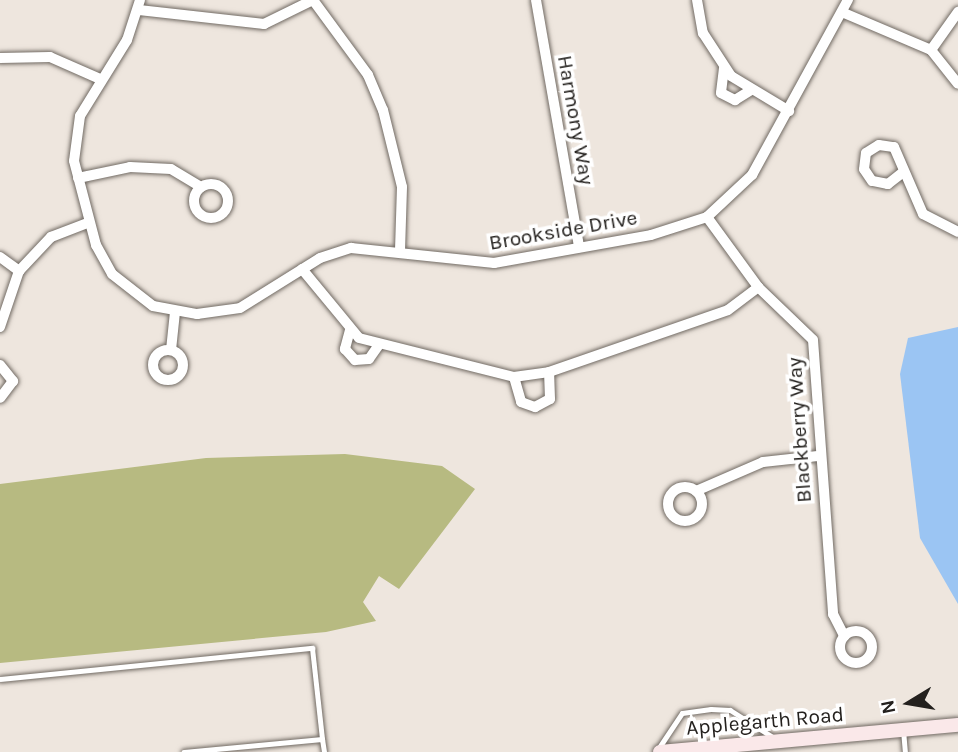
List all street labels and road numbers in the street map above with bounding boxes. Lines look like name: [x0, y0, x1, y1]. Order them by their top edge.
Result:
street label: Harmony Way: [552, 53, 600, 187]
street label: Brookside Drive: [487, 205, 639, 255]
street label: Blackberry Way: [781, 356, 817, 504]
street label: Applegarth Road: [685, 702, 845, 740]

